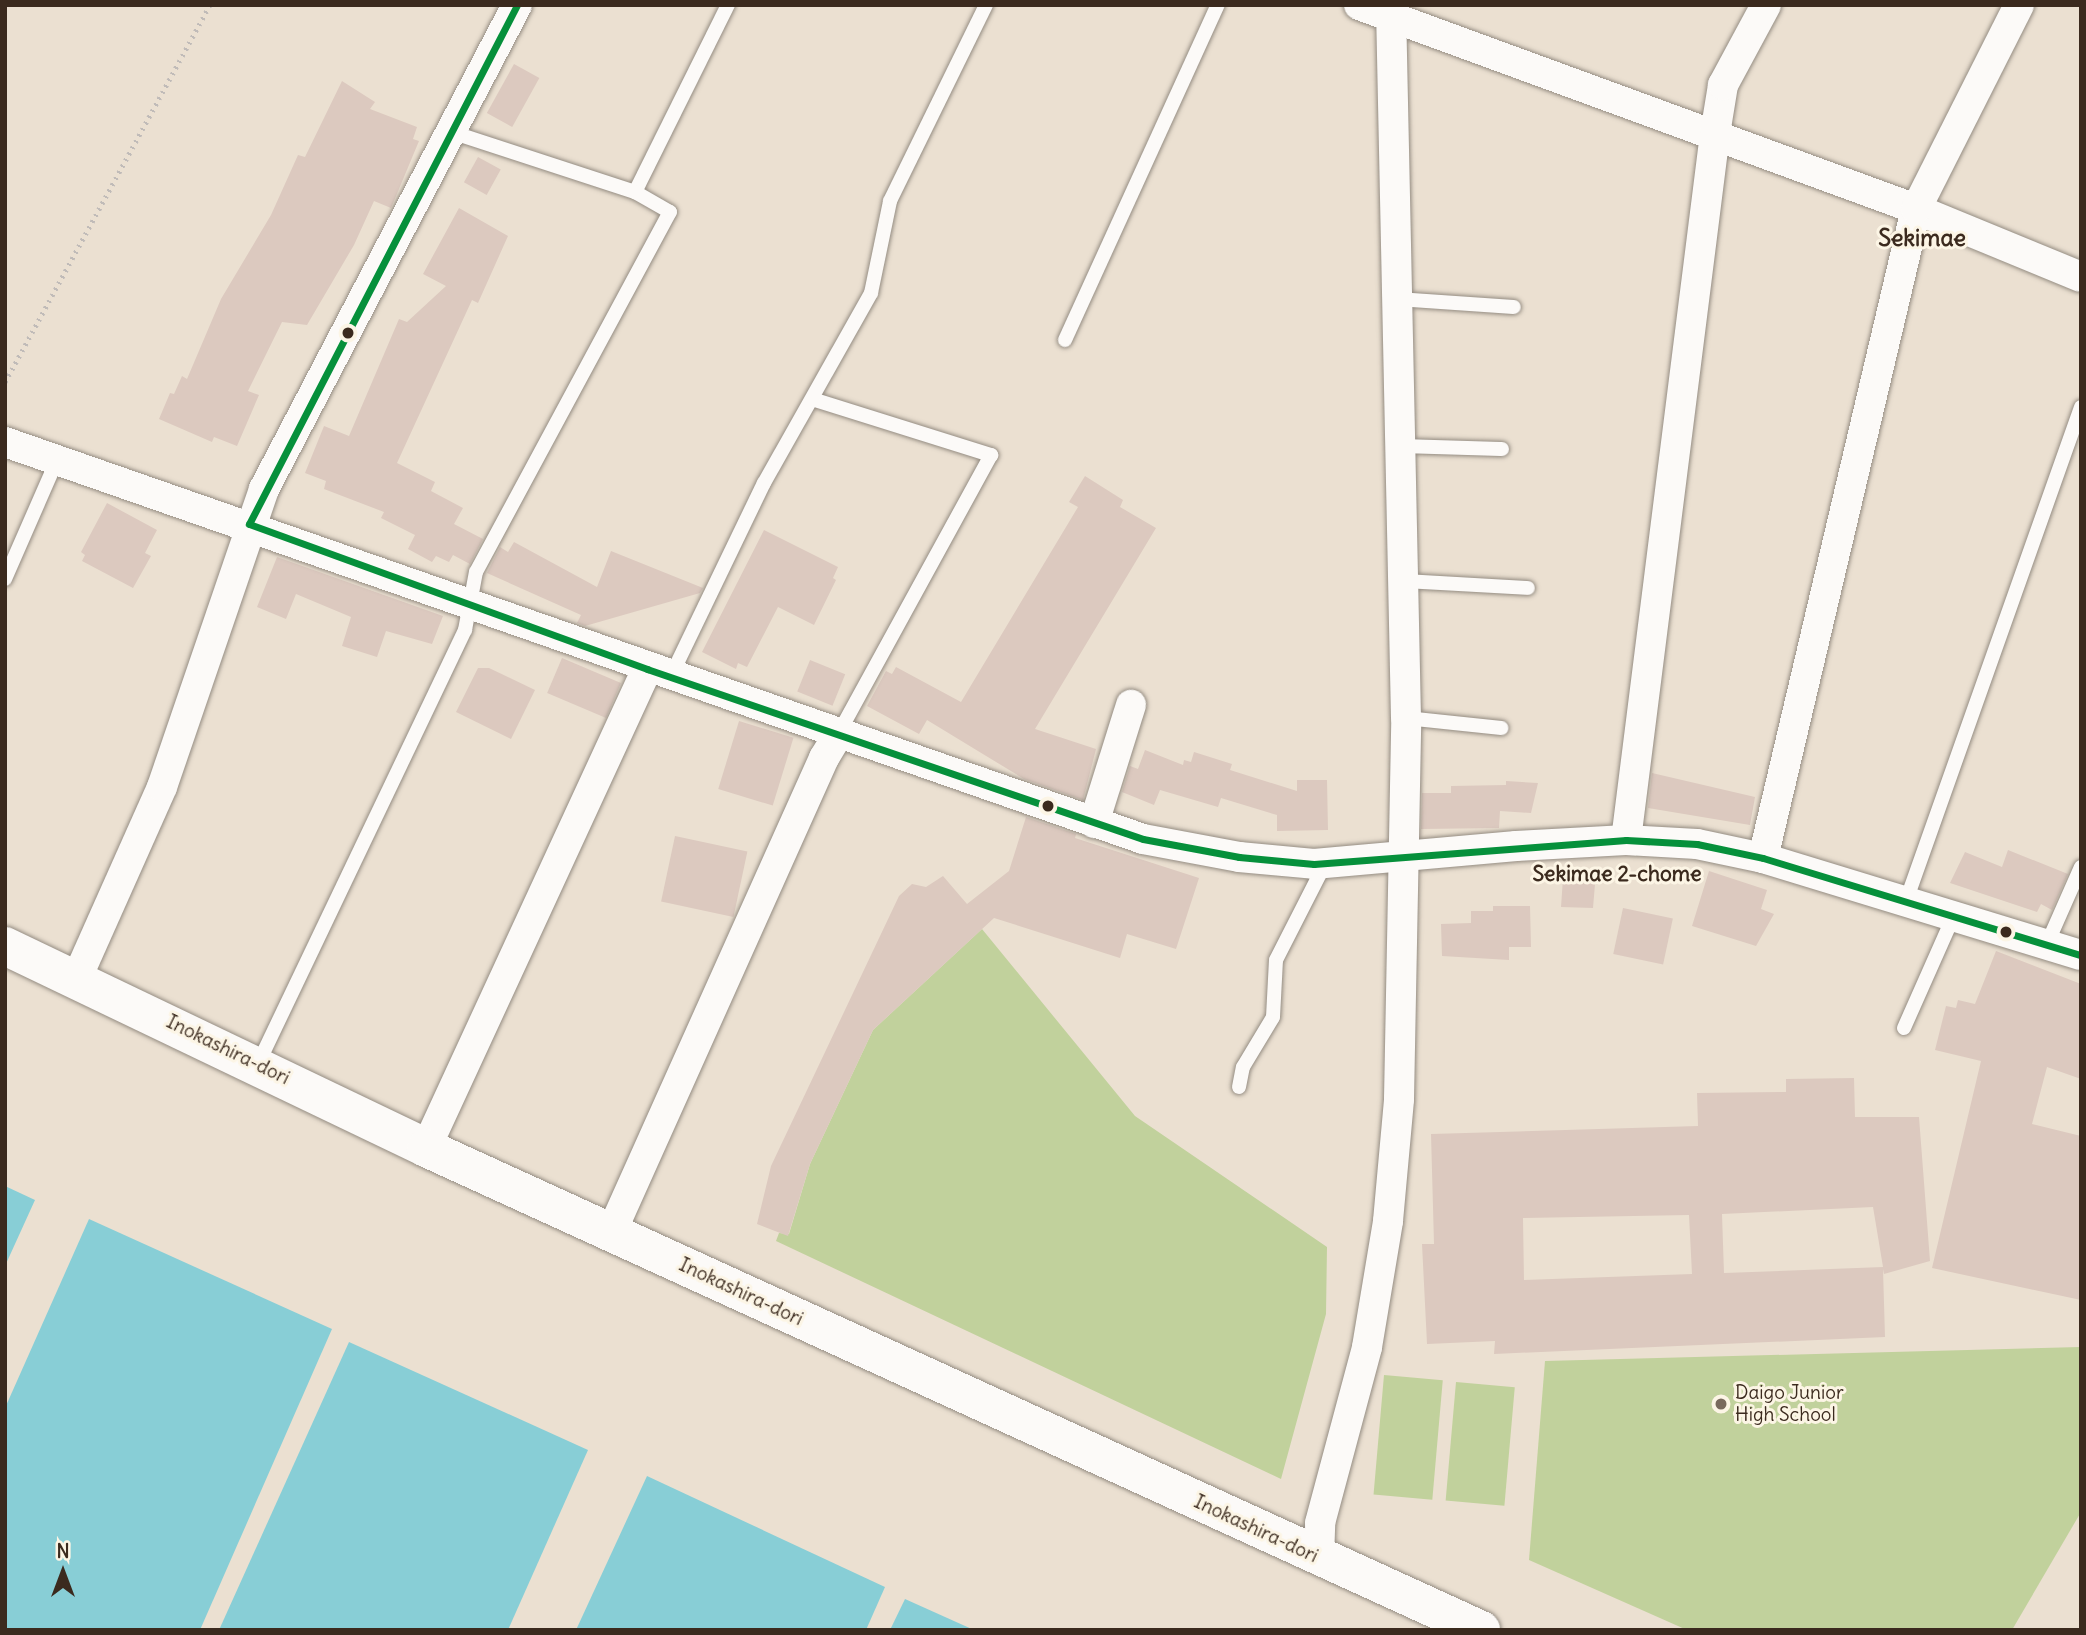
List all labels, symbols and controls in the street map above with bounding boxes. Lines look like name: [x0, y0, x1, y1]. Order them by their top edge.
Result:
district label: Sekimae: [1878, 224, 1966, 252]
unlabelled marker: [341, 326, 355, 340]
unlabelled marker: [1041, 799, 1055, 813]
district label: Sekimae 2-chome: [1532, 861, 1702, 887]
unlabelled marker: [1999, 925, 2013, 939]
street label: Inokashira-dori: [163, 1010, 293, 1090]
street label: Inokashira-dori: [675, 1253, 807, 1331]
place label: Daigo Junior High School: [1735, 1382, 1844, 1426]
marker: Daigo Junior High School: [1713, 1396, 1729, 1412]
street label: Inokashira-dori: [1190, 1490, 1322, 1568]
north arrow: [28, 1537, 98, 1607]
text: N: [56, 1539, 70, 1563]

